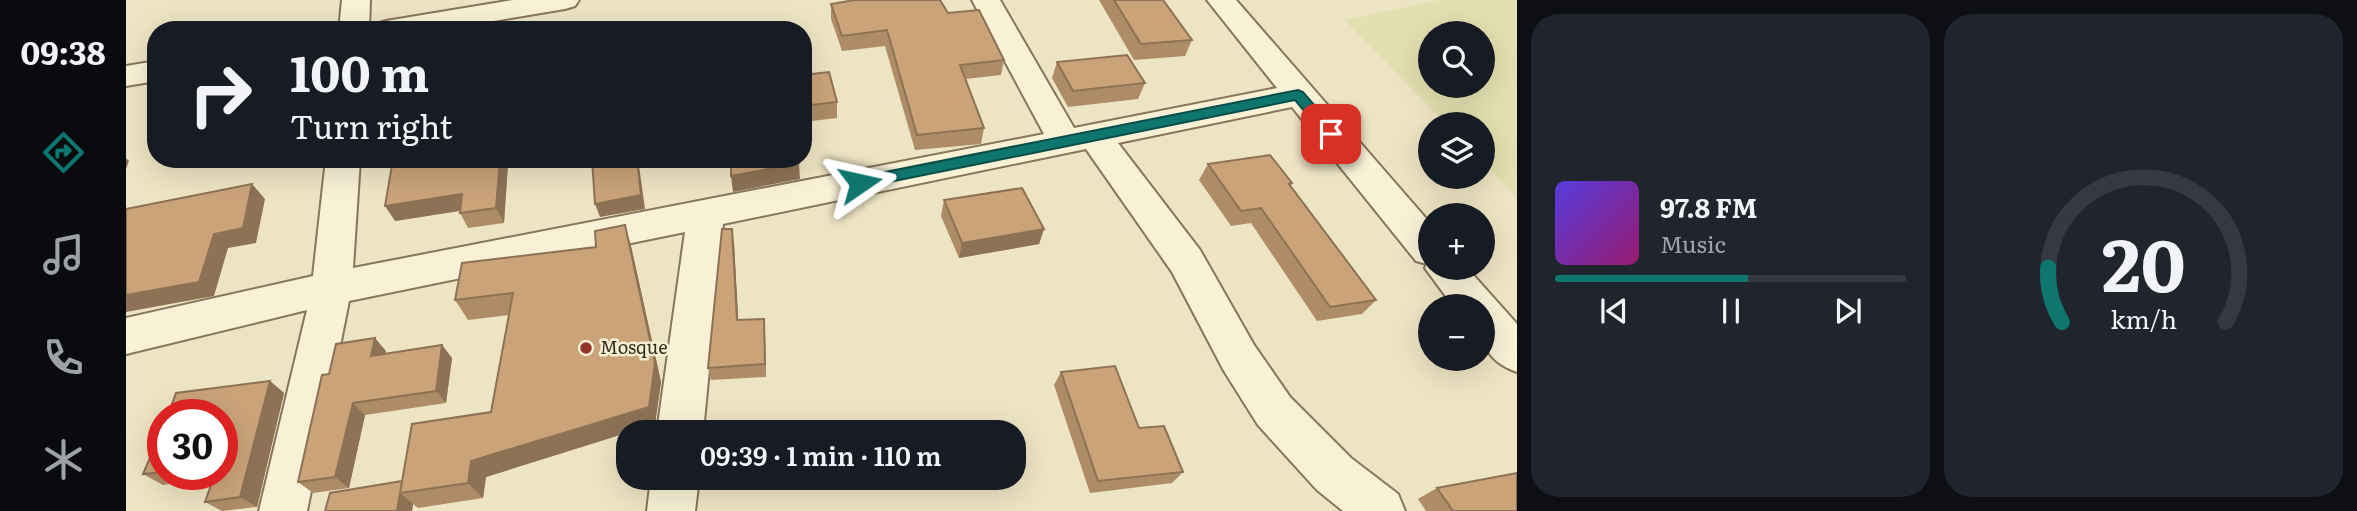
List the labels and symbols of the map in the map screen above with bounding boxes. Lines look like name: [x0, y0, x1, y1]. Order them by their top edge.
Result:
pin: [1301, 104, 1361, 164]
position arrow: [823, 146, 897, 220]
place label: Mosque: [600, 333, 667, 360]
marker: Mosque: [578, 340, 594, 356]
speed limit sign: 30: [147, 399, 238, 490]

